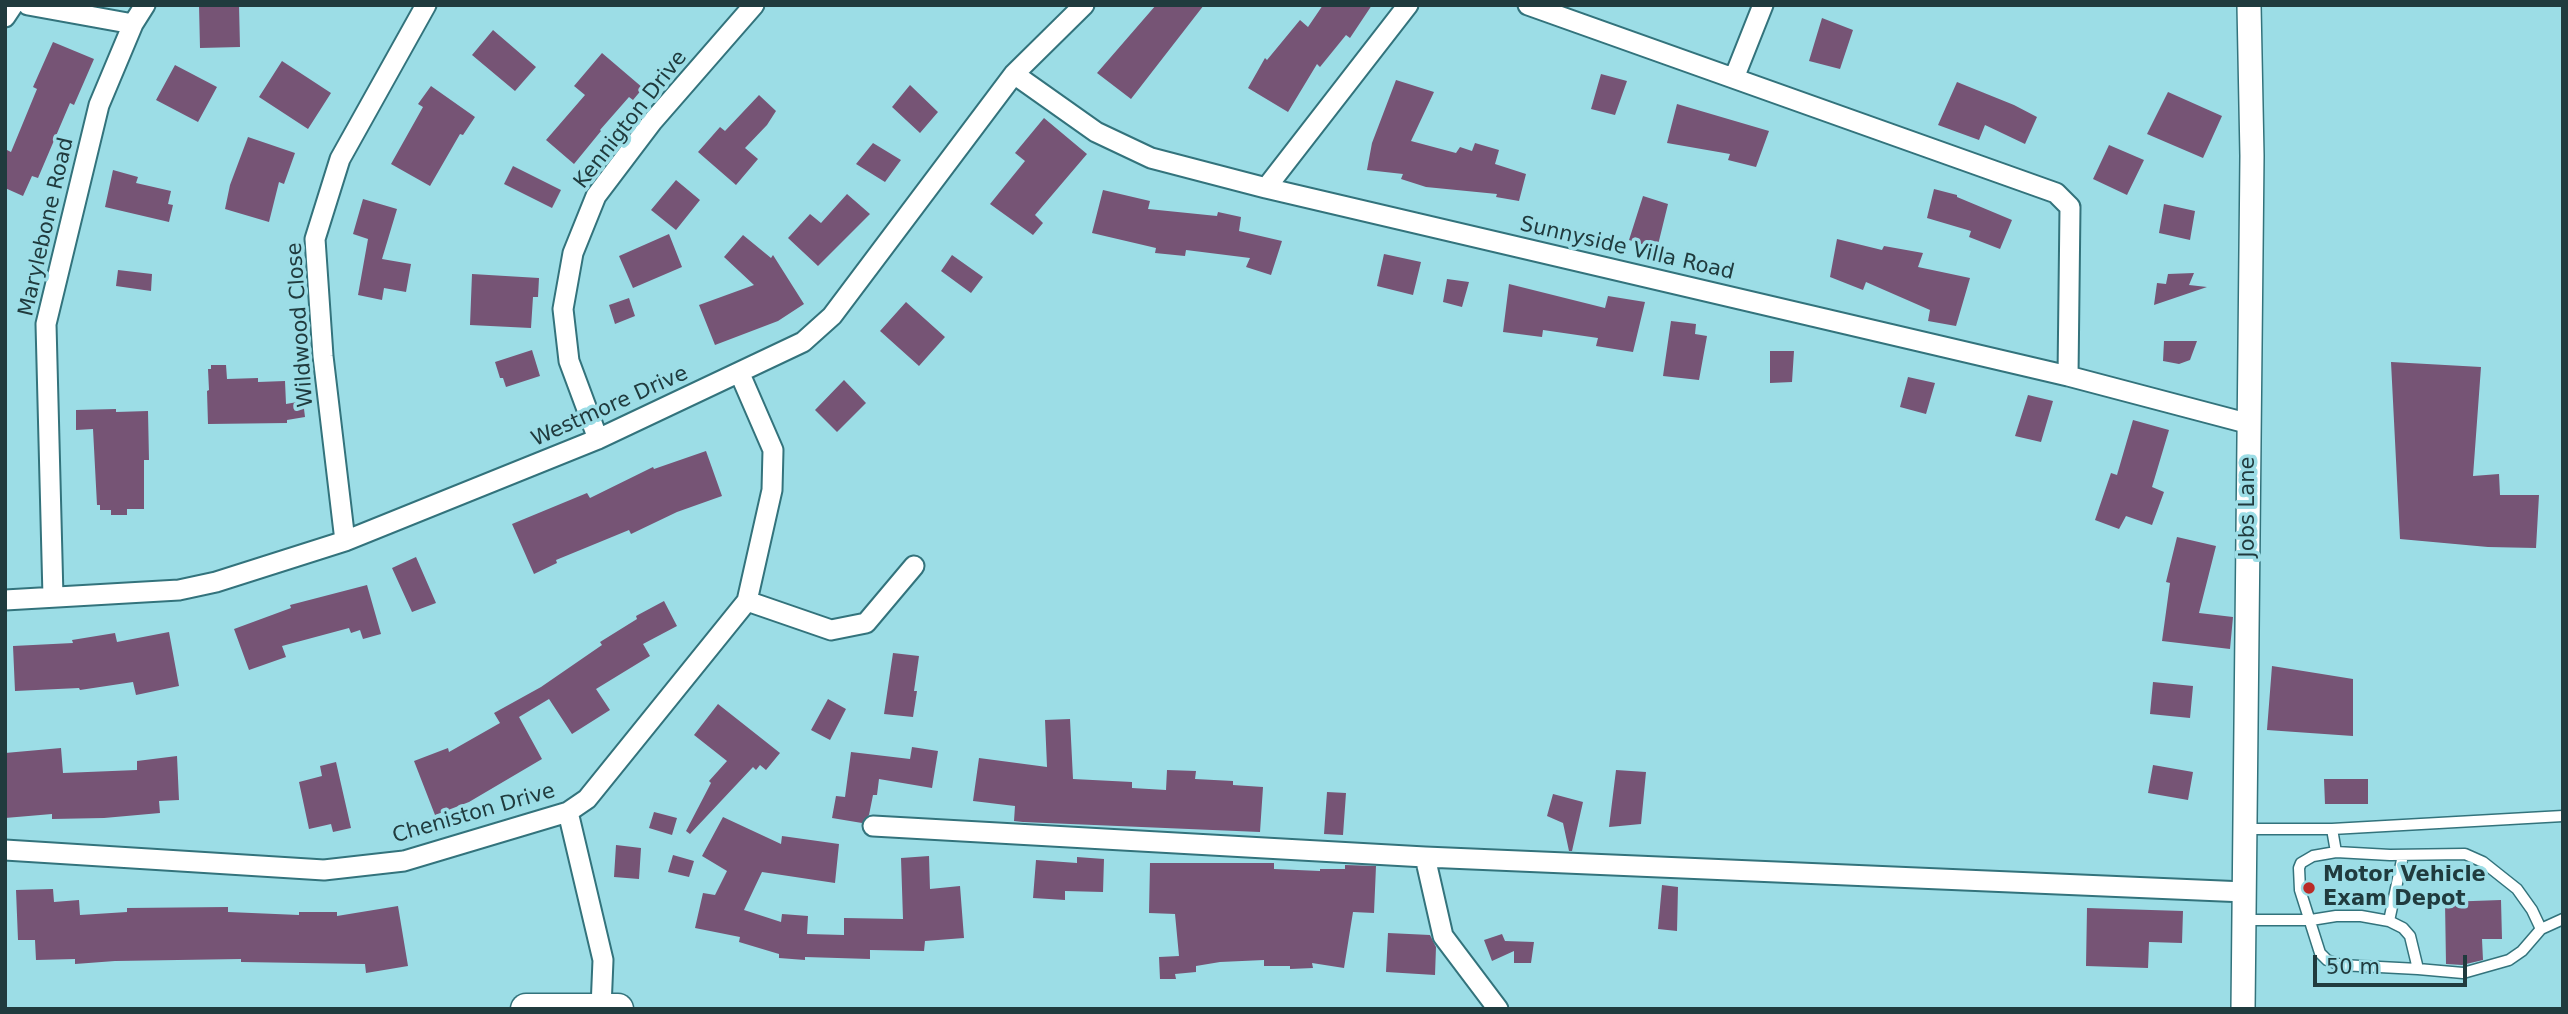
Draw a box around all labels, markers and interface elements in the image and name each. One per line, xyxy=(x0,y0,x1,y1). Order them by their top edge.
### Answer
street label: Kennigton Drive xyxy=(569,46,693,194)
street label: Marylebone Road xyxy=(14,135,80,319)
street label: Sunnyside Villa Road xyxy=(1517,212,1737,286)
street label: Wildwood Close xyxy=(283,242,319,408)
street label: Westmore Drive xyxy=(528,361,692,453)
street label: Jobs Lane xyxy=(2236,457,2262,557)
street label: Cheniston Drive xyxy=(390,779,558,849)
place label: Motor Vehicle Exam Depot xyxy=(2323,863,2486,913)
marker: Motor Vehicle Exam Depot xyxy=(2301,880,2317,896)
scale bar xyxy=(2316,940,2470,984)
text: 50 m xyxy=(2326,955,2380,979)

